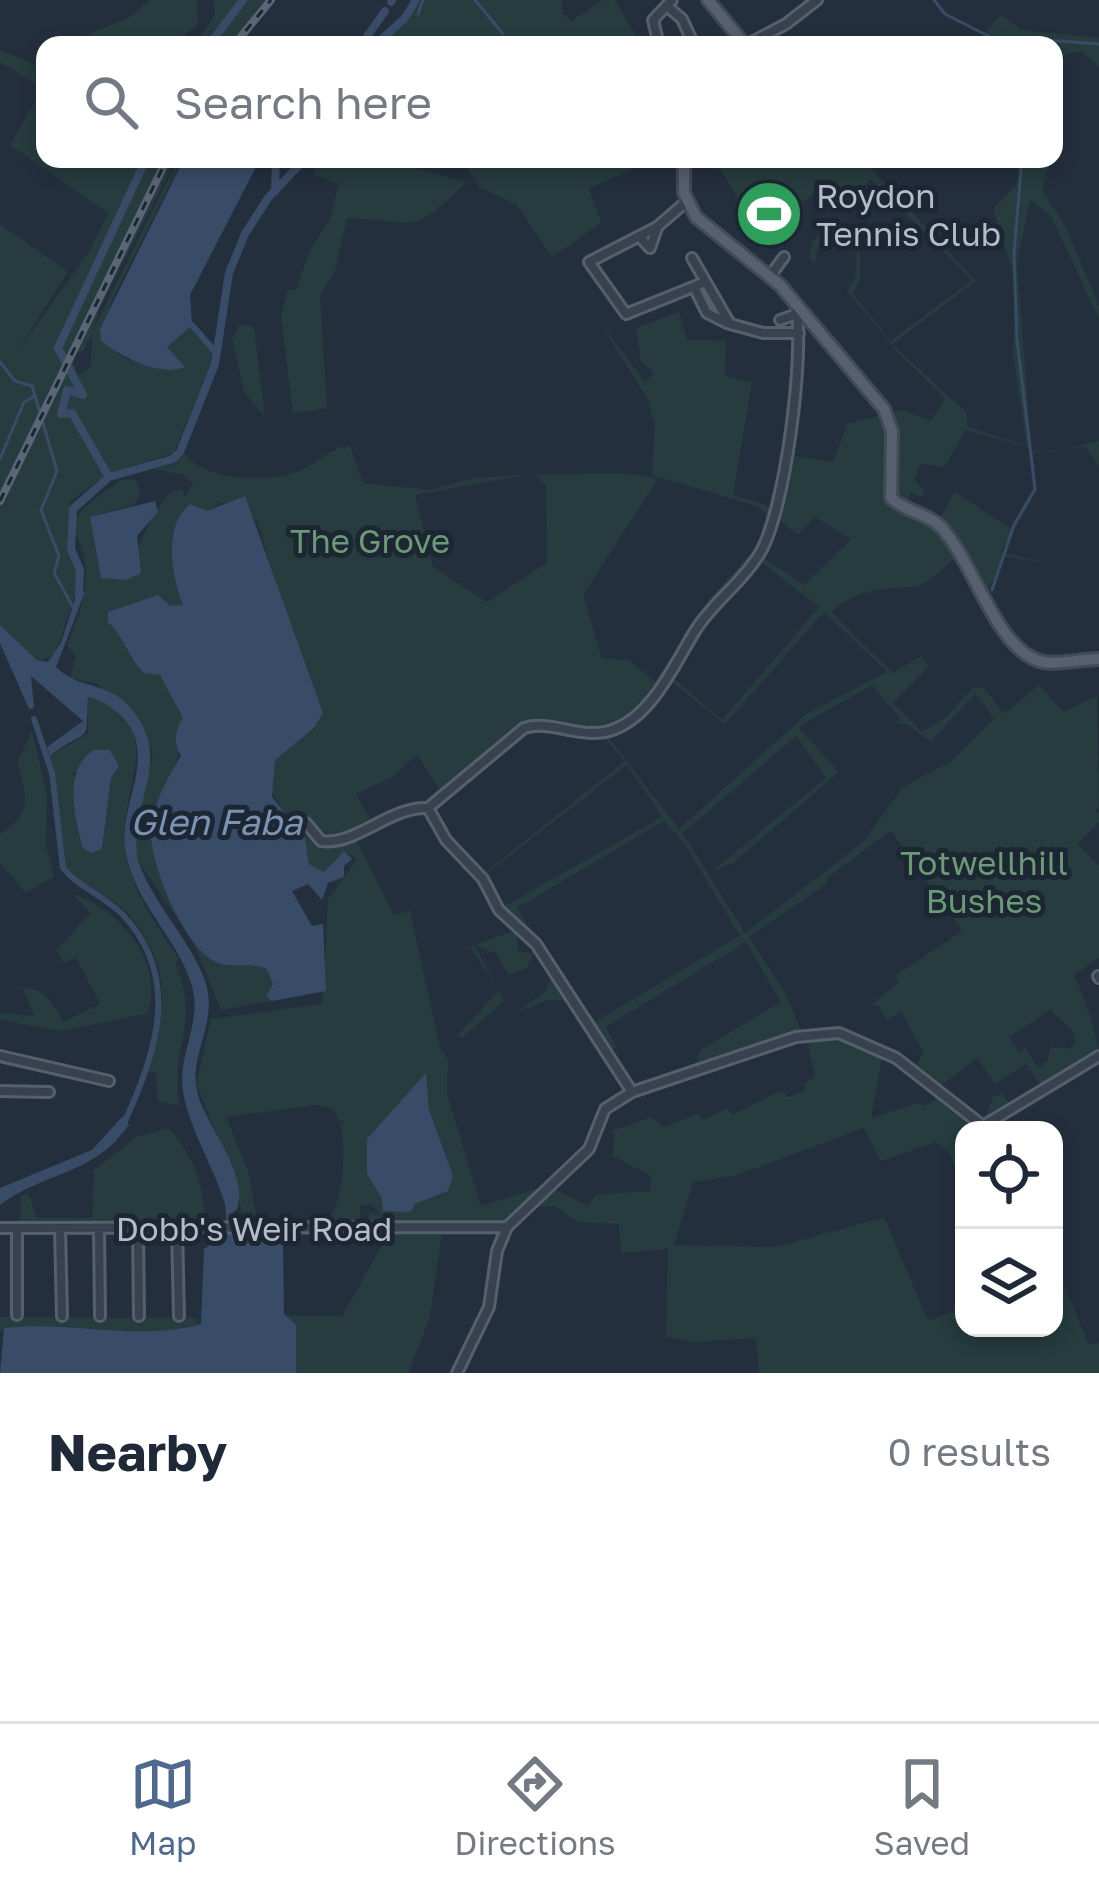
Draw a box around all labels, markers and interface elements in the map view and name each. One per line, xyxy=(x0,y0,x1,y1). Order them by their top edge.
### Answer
search box xyxy=(36,36,1063,168)
icon: search xyxy=(78,69,144,135)
text: Search here xyxy=(174,75,432,129)
place label: Roydon Tennis Club xyxy=(816,176,1001,253)
sports icon: Roydon Tennis Club xyxy=(734,179,804,249)
park label: The Grove xyxy=(290,521,450,560)
water label: Glen Faba xyxy=(130,800,304,843)
park label: Totwellhill Bushes xyxy=(900,843,1068,920)
map controls xyxy=(955,1121,1063,1337)
button: locate xyxy=(955,1121,1063,1229)
street label: Dobb's Weir Road xyxy=(116,1209,392,1248)
button: layers xyxy=(955,1229,1063,1337)
text: Nearby xyxy=(48,1421,227,1482)
text: 0 results xyxy=(887,1428,1051,1475)
tab: Map xyxy=(129,1751,196,1862)
tab: Directions xyxy=(454,1751,616,1862)
tab: Saved xyxy=(874,1751,970,1862)

